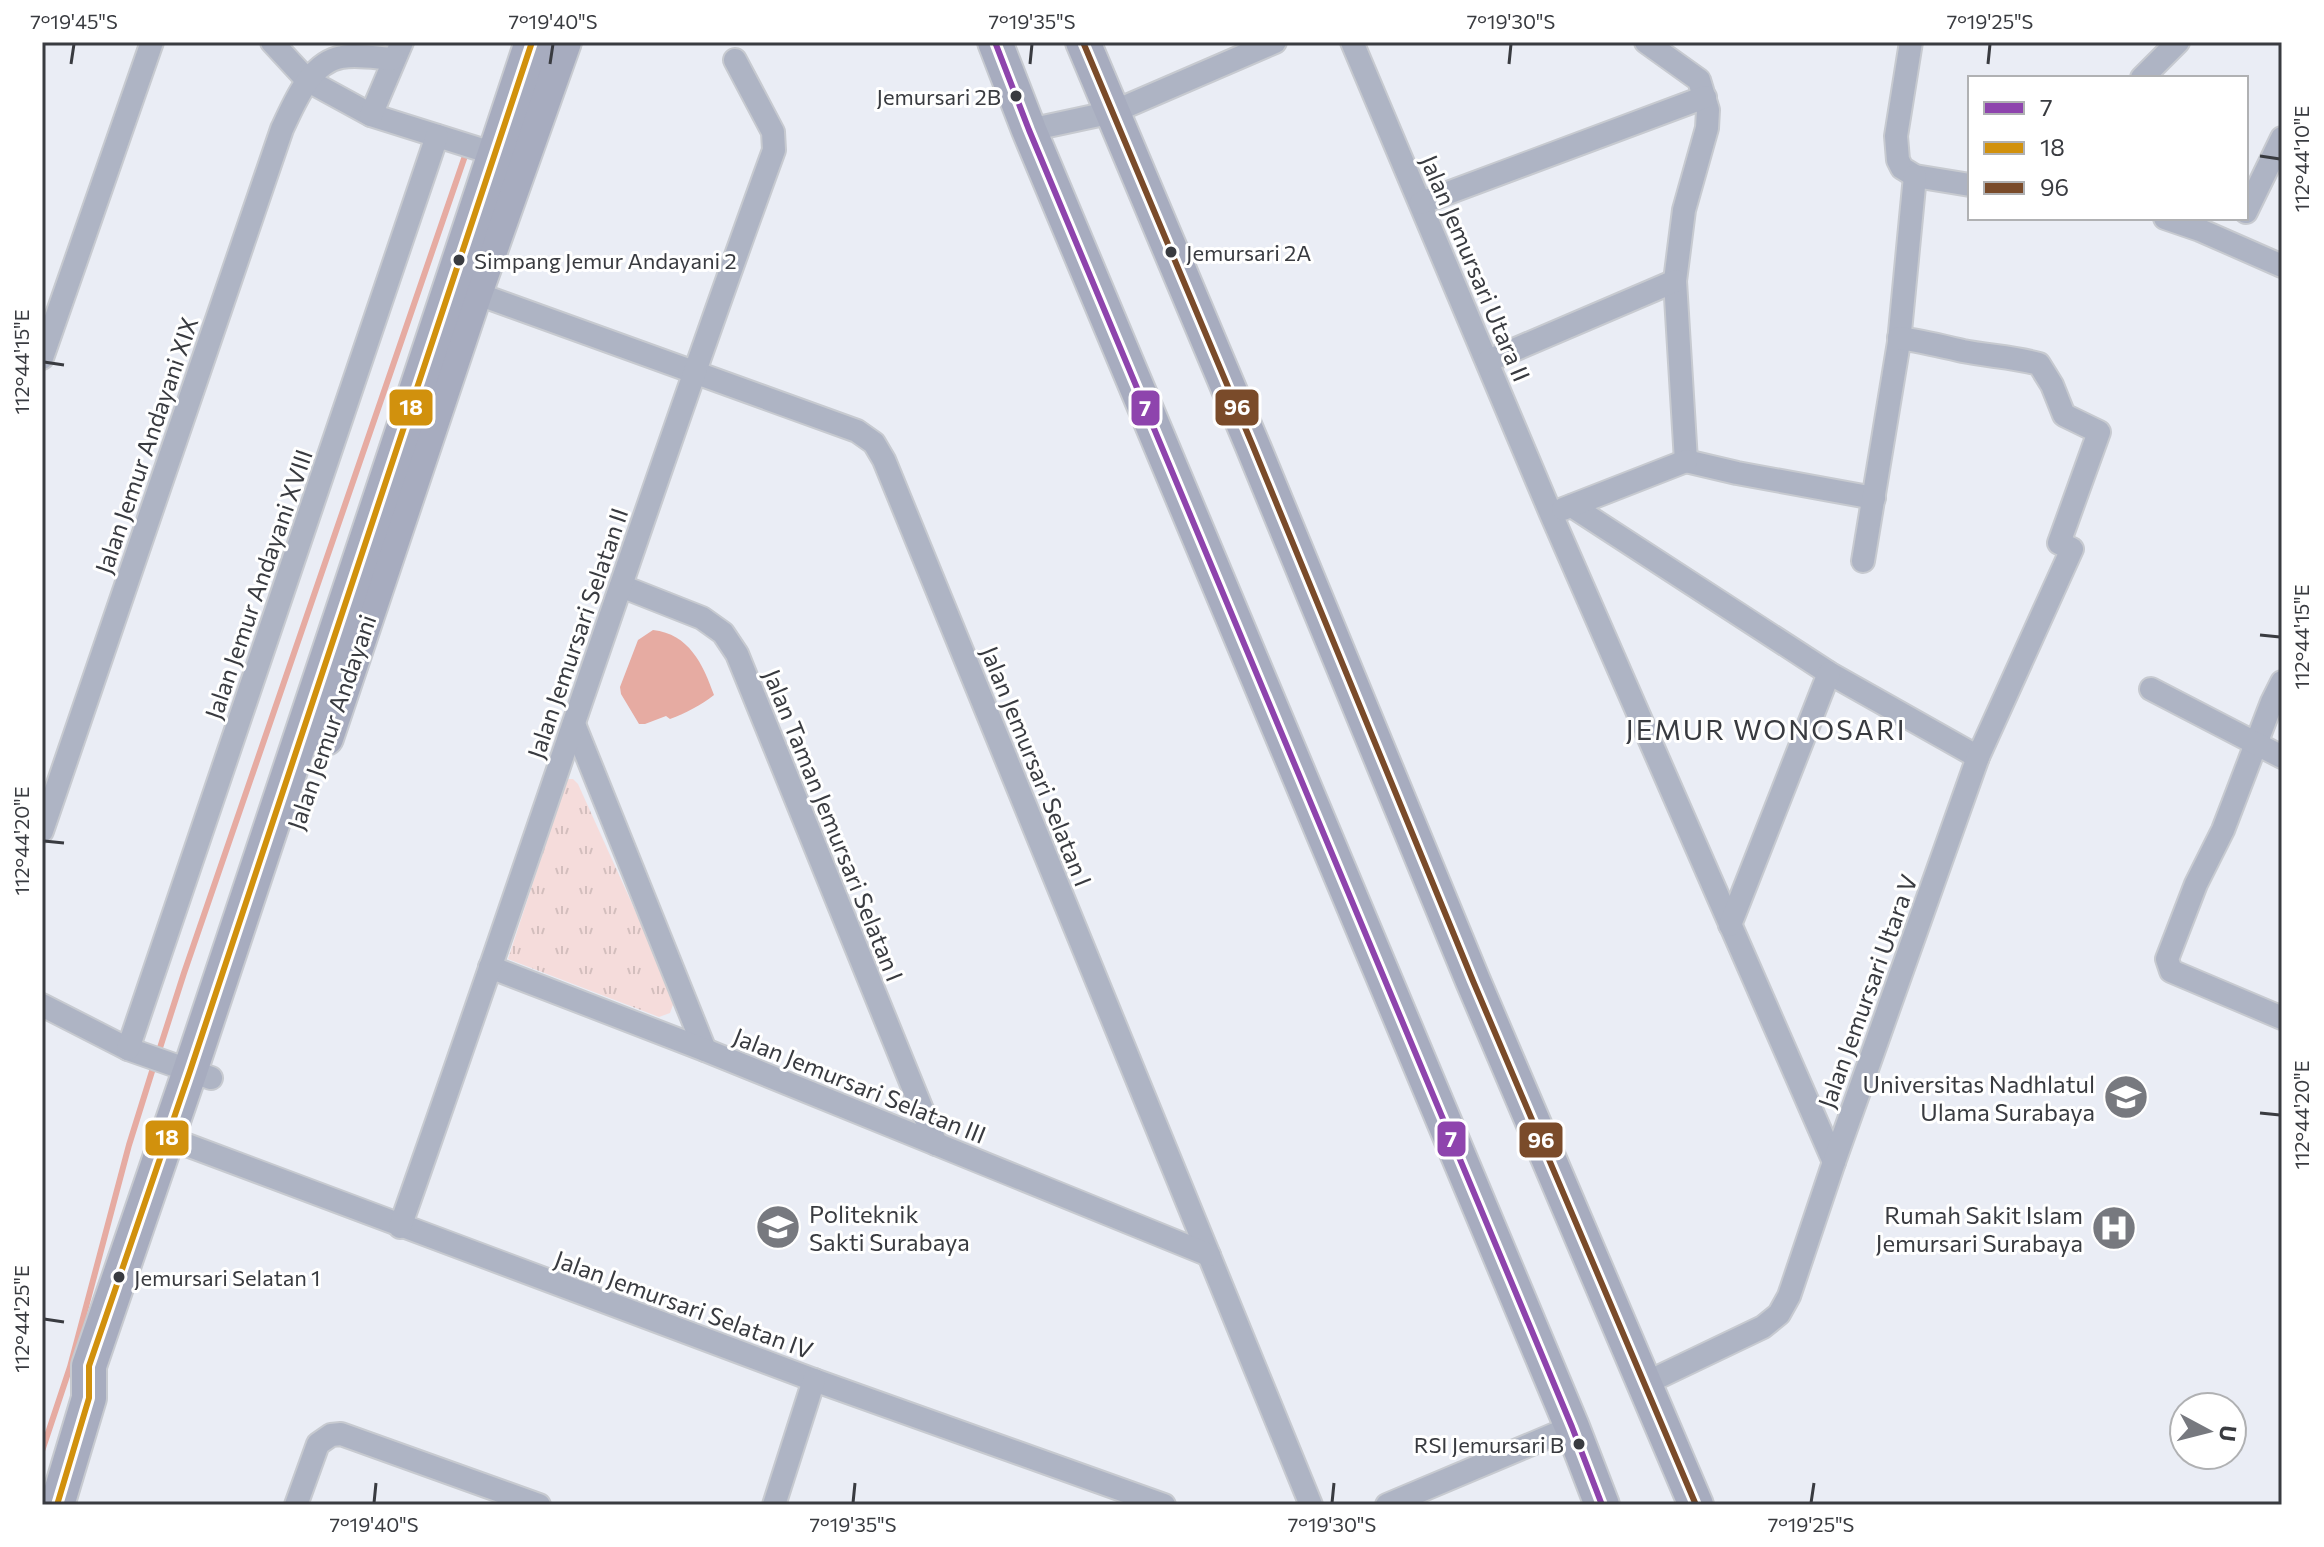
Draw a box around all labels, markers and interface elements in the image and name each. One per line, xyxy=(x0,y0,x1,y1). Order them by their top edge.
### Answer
text: 7°19'45"S xyxy=(30,9,118,33)
text: 7°19'40"S xyxy=(508,9,598,33)
text: 7°19'35"S xyxy=(989,9,1075,33)
text: 7°19'30"S xyxy=(1467,9,1555,33)
text: 7°19'25"S xyxy=(1947,9,2033,33)
legend xyxy=(1968,76,2248,220)
place label: Jemursari 2B xyxy=(877,83,1001,110)
marker: Jemursari 2B xyxy=(1008,88,1024,104)
text: 7 xyxy=(2040,92,2053,121)
text: 112°44'10"E xyxy=(2289,106,2313,212)
text: 18 xyxy=(2040,132,2065,161)
street label: Jalan Jemursari Utara II xyxy=(1415,150,1537,386)
text: 96 xyxy=(2040,172,2069,201)
place label: Jemursari 2A xyxy=(1186,239,1311,266)
marker: Jemursari 2A xyxy=(1163,244,1179,260)
place label: Simpang Jemur Andayani 2 xyxy=(474,247,737,274)
marker: Simpang Jemur Andayani 2 xyxy=(451,252,467,268)
text: 112°44'15"E xyxy=(9,309,33,415)
street label: Jalan Jemur Andayani XIX xyxy=(88,313,204,577)
line badge: 18 xyxy=(388,388,434,427)
line badge: 96 xyxy=(1214,388,1260,427)
line badge: 7 xyxy=(1130,389,1161,427)
text: 18 xyxy=(399,393,423,420)
text: 96 xyxy=(1223,393,1251,420)
text: 7 xyxy=(1139,394,1151,421)
street label: Jalan Jemur Andayani XVIII xyxy=(198,445,318,723)
street label: Jalan Jemursari Selatan II xyxy=(520,504,634,762)
text: 112°44'15"E xyxy=(2289,584,2313,690)
street label: Jalan Jemur Andayani xyxy=(281,611,381,833)
street label: Jalan Jemursari Selatan I xyxy=(976,642,1098,890)
street label: Jalan Taman Jemursari Selatan I xyxy=(758,665,910,985)
district label: JEMUR WONOSARI xyxy=(1626,712,1907,746)
text: 112°44'20"E xyxy=(9,786,33,896)
street label: Jalan Jemursari Utara V xyxy=(1811,870,1923,1112)
street label: Jalan Jemursari Selatan III xyxy=(729,1021,991,1149)
text: 112°44'20"E xyxy=(2289,1060,2313,1170)
place label: Universitas Nadhlatul Ulama Surabaya xyxy=(1863,1069,2095,1126)
school or university icon: Universitas Nadhlatul Ulama Surabaya xyxy=(2102,1073,2150,1121)
line badge: 18 xyxy=(144,1119,190,1157)
line badge: 7 xyxy=(1436,1120,1467,1158)
line badge: 96 xyxy=(1518,1121,1564,1159)
text: 18 xyxy=(155,1123,179,1150)
text: 7 xyxy=(1445,1125,1457,1152)
text: 96 xyxy=(1527,1126,1555,1153)
place label: Politeknik Sakti Surabaya xyxy=(809,1199,970,1256)
place label: Rumah Sakit Islam Jemursari Surabaya xyxy=(1875,1200,2083,1257)
school or university icon: Politeknik Sakti Surabaya xyxy=(754,1203,802,1251)
hospital icon: Rumah Sakit Islam Jemursari Surabaya xyxy=(2090,1204,2138,1252)
street label: Jalan Jemursari Selatan IV xyxy=(551,1244,817,1364)
place label: Jemursari Selatan 1 xyxy=(134,1264,320,1291)
text: 112°44'25"E xyxy=(9,1265,33,1373)
marker: Jemursari Selatan 1 xyxy=(111,1269,127,1285)
north arrow xyxy=(2168,1391,2248,1471)
text: U xyxy=(2214,1424,2243,1443)
place label: RSI Jemursari B xyxy=(1414,1431,1564,1458)
marker: RSI Jemursari B xyxy=(1571,1436,1587,1452)
text: 7°19'40"S xyxy=(329,1512,419,1536)
text: 7°19'35"S xyxy=(810,1512,896,1536)
text: 7°19'30"S xyxy=(1288,1512,1376,1536)
text: 7°19'25"S xyxy=(1768,1512,1854,1536)

